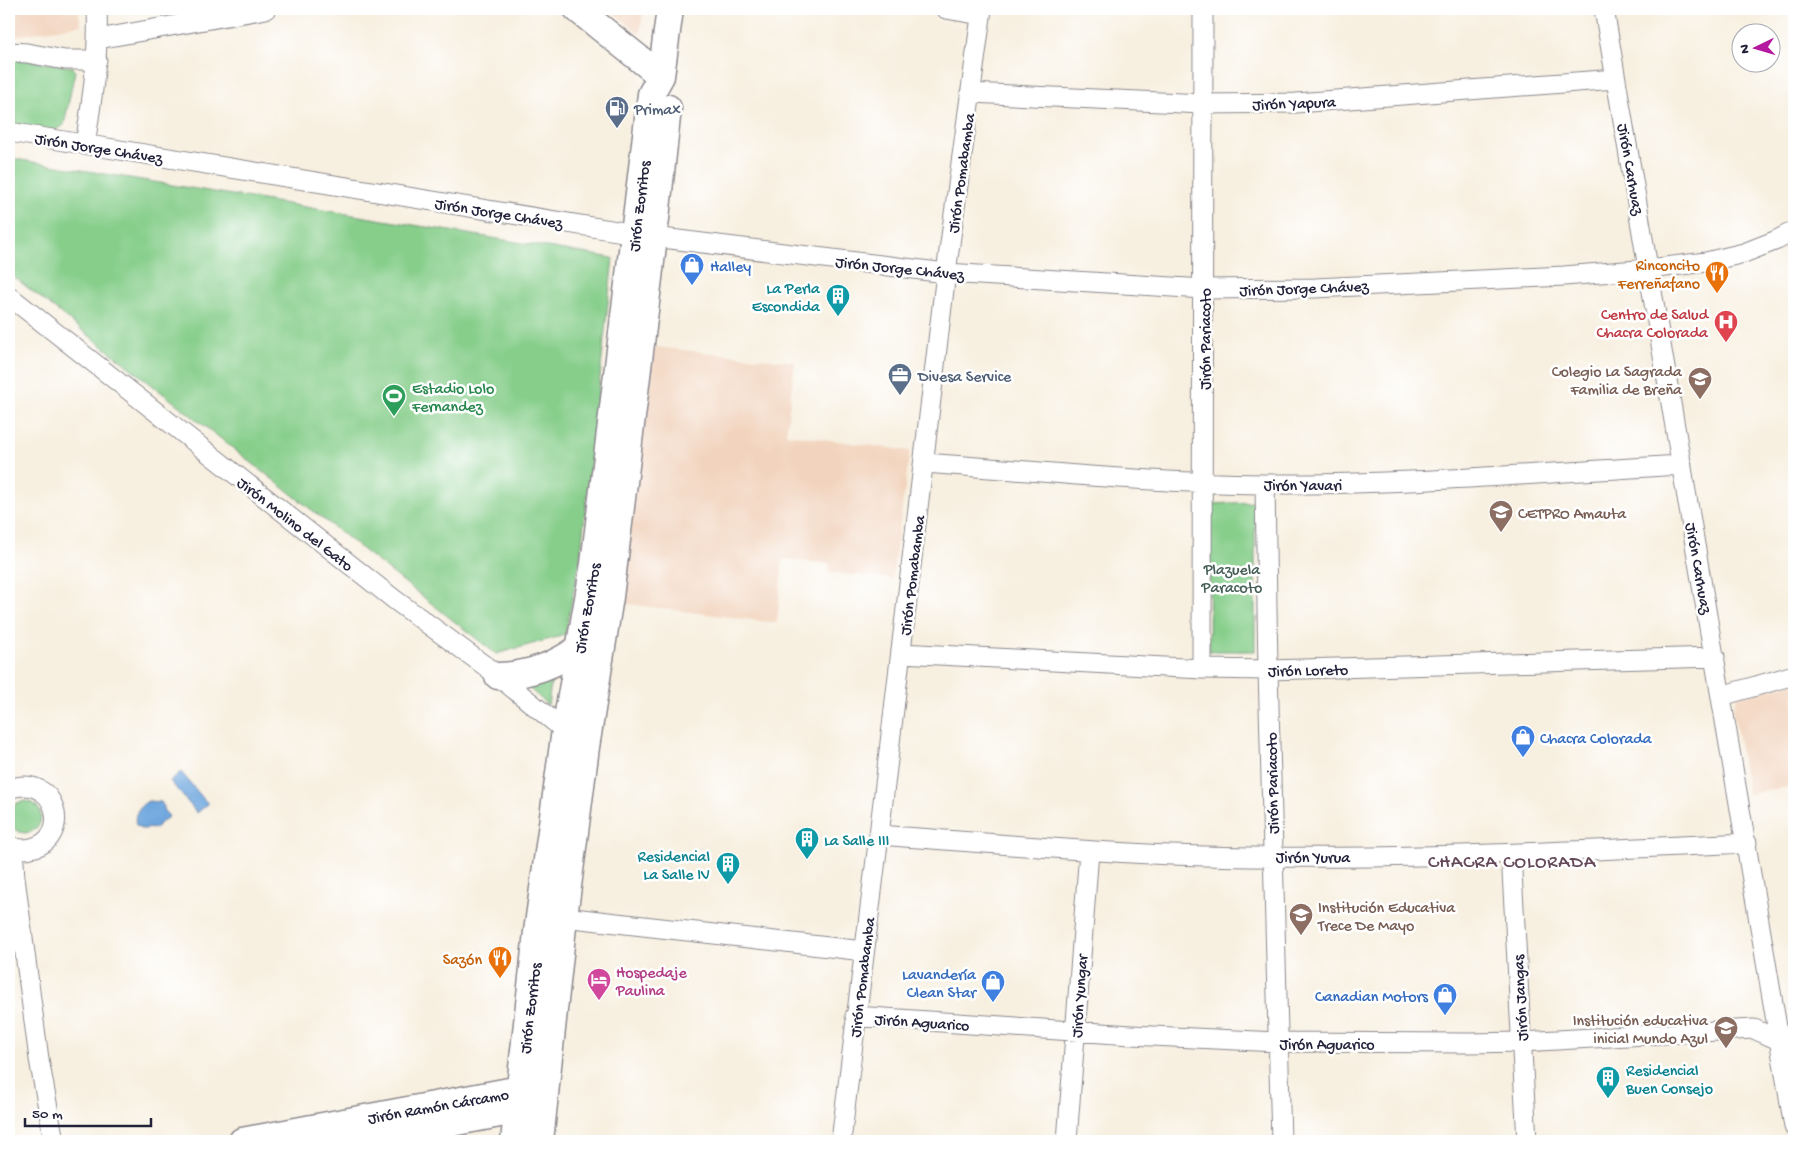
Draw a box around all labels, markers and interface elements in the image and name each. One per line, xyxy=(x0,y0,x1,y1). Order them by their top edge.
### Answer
north arrow xyxy=(1730,22,1780,72)
text: N xyxy=(1737,44,1754,54)
fuel station icon: Primax xyxy=(604,95,630,129)
street label: Jirón Yapura xyxy=(1252,95,1337,116)
place label: Primax xyxy=(633,102,681,121)
street label: Jirón Pomabamba xyxy=(946,111,981,235)
street label: Jirón Carhuaz xyxy=(1611,122,1646,218)
street label: Jirón Jorge Chávez xyxy=(33,131,165,170)
street label: Jirón Zorritos xyxy=(626,159,657,253)
street label: Jirón Jorge Chávez xyxy=(433,196,565,235)
shop icon: Halley xyxy=(679,252,705,286)
street label: Jirón Jorge Chávez xyxy=(834,254,966,287)
place label: Rinconcito Ferreñafano xyxy=(1617,258,1700,295)
place label: Halley xyxy=(710,259,751,278)
restaurant icon: Rinconcito Ferreñafano xyxy=(1704,260,1730,294)
street label: Jirón Jorge Chávez xyxy=(1239,279,1370,302)
place label: La Perla Escondida xyxy=(752,281,821,318)
building icon: La Perla Escondida xyxy=(825,283,851,317)
street label: Jirón Pariacoto xyxy=(1198,288,1217,390)
place label: Centro de Salud Chacra Colorada xyxy=(1596,307,1710,344)
hospital icon: Centro de Salud Chacra Colorada xyxy=(1713,309,1739,343)
office icon: Divesa Service xyxy=(887,362,913,396)
place label: Colegio La Sagrada Familia de Breña xyxy=(1552,364,1683,401)
school or university icon: Colegio La Sagrada Familia de Breña xyxy=(1687,366,1713,400)
place label: Divesa Service xyxy=(917,369,1012,388)
place label: Estadio Lolo Fernandez xyxy=(411,381,494,418)
sports icon: Estadio Lolo Fernandez xyxy=(381,383,407,417)
street label: Jirón Molino del Gato xyxy=(232,475,356,577)
street label: Jirón Yavari xyxy=(1264,478,1342,497)
school or university icon: CETPRO Amauta xyxy=(1488,499,1514,533)
place label: CETPRO Amauta xyxy=(1518,506,1627,525)
street label: Jirón Pomabamba xyxy=(898,513,931,636)
street label: Jirón Carhuaz xyxy=(1679,521,1714,617)
street label: Jirón Zorritos xyxy=(572,561,607,655)
park label: Plazuela Paracoto xyxy=(1201,562,1262,599)
street label: Jirón Loreto xyxy=(1268,662,1348,683)
shop icon: Chacra Colorada xyxy=(1510,724,1536,758)
place label: Chacra Colorada xyxy=(1540,731,1653,750)
street label: Jirón Pariacoto xyxy=(1264,732,1285,834)
building icon: La Salle III xyxy=(794,826,820,860)
place label: La Salle III xyxy=(824,833,889,852)
place label: Residencial La Salle IV xyxy=(637,849,710,886)
street label: Jirón Yurua xyxy=(1276,850,1351,869)
building icon: Residencial La Salle IV xyxy=(715,851,741,885)
district label: CHACRA COLORADA xyxy=(1428,852,1597,875)
place label: Institución Educativa Trece De Mayo xyxy=(1317,900,1456,937)
school or university icon: Institución Educativa Trece De Mayo xyxy=(1288,902,1314,936)
street label: Jirón Pomabamba xyxy=(848,915,881,1038)
restaurant icon: Sazón xyxy=(487,945,513,979)
place label: Sazón xyxy=(443,952,482,971)
street label: Jirón Yungar xyxy=(1069,953,1094,1039)
street label: Jirón Jangas xyxy=(1511,953,1534,1041)
street label: Jirón Zorritos xyxy=(517,961,548,1055)
place label: Hospedaje Paulina xyxy=(615,965,687,1002)
hotel icon: Hospedaje Paulina xyxy=(586,967,612,1001)
place label: Lavandería Clean Star xyxy=(902,967,977,1004)
shop icon: Lavandería Clean Star xyxy=(980,969,1006,1003)
shop icon: Canadian Motors xyxy=(1432,982,1458,1016)
place label: Canadian Motors xyxy=(1315,989,1429,1008)
street label: Jirón Aguarico xyxy=(874,1012,970,1037)
place label: Institución educativa inicial Mundo Azul xyxy=(1573,1013,1709,1050)
school or university icon: Institución educativa inicial Mundo Azul xyxy=(1713,1015,1739,1049)
street label: Jirón Aguarico xyxy=(1279,1037,1375,1056)
place label: Residencial Buen Consejo xyxy=(1625,1063,1713,1100)
building icon: Residencial Buen Consejo xyxy=(1595,1065,1621,1099)
street label: Jirón Ramón Cárcamo xyxy=(367,1087,511,1130)
scale bar xyxy=(25,1095,151,1127)
text: 50 m xyxy=(32,1106,63,1124)

